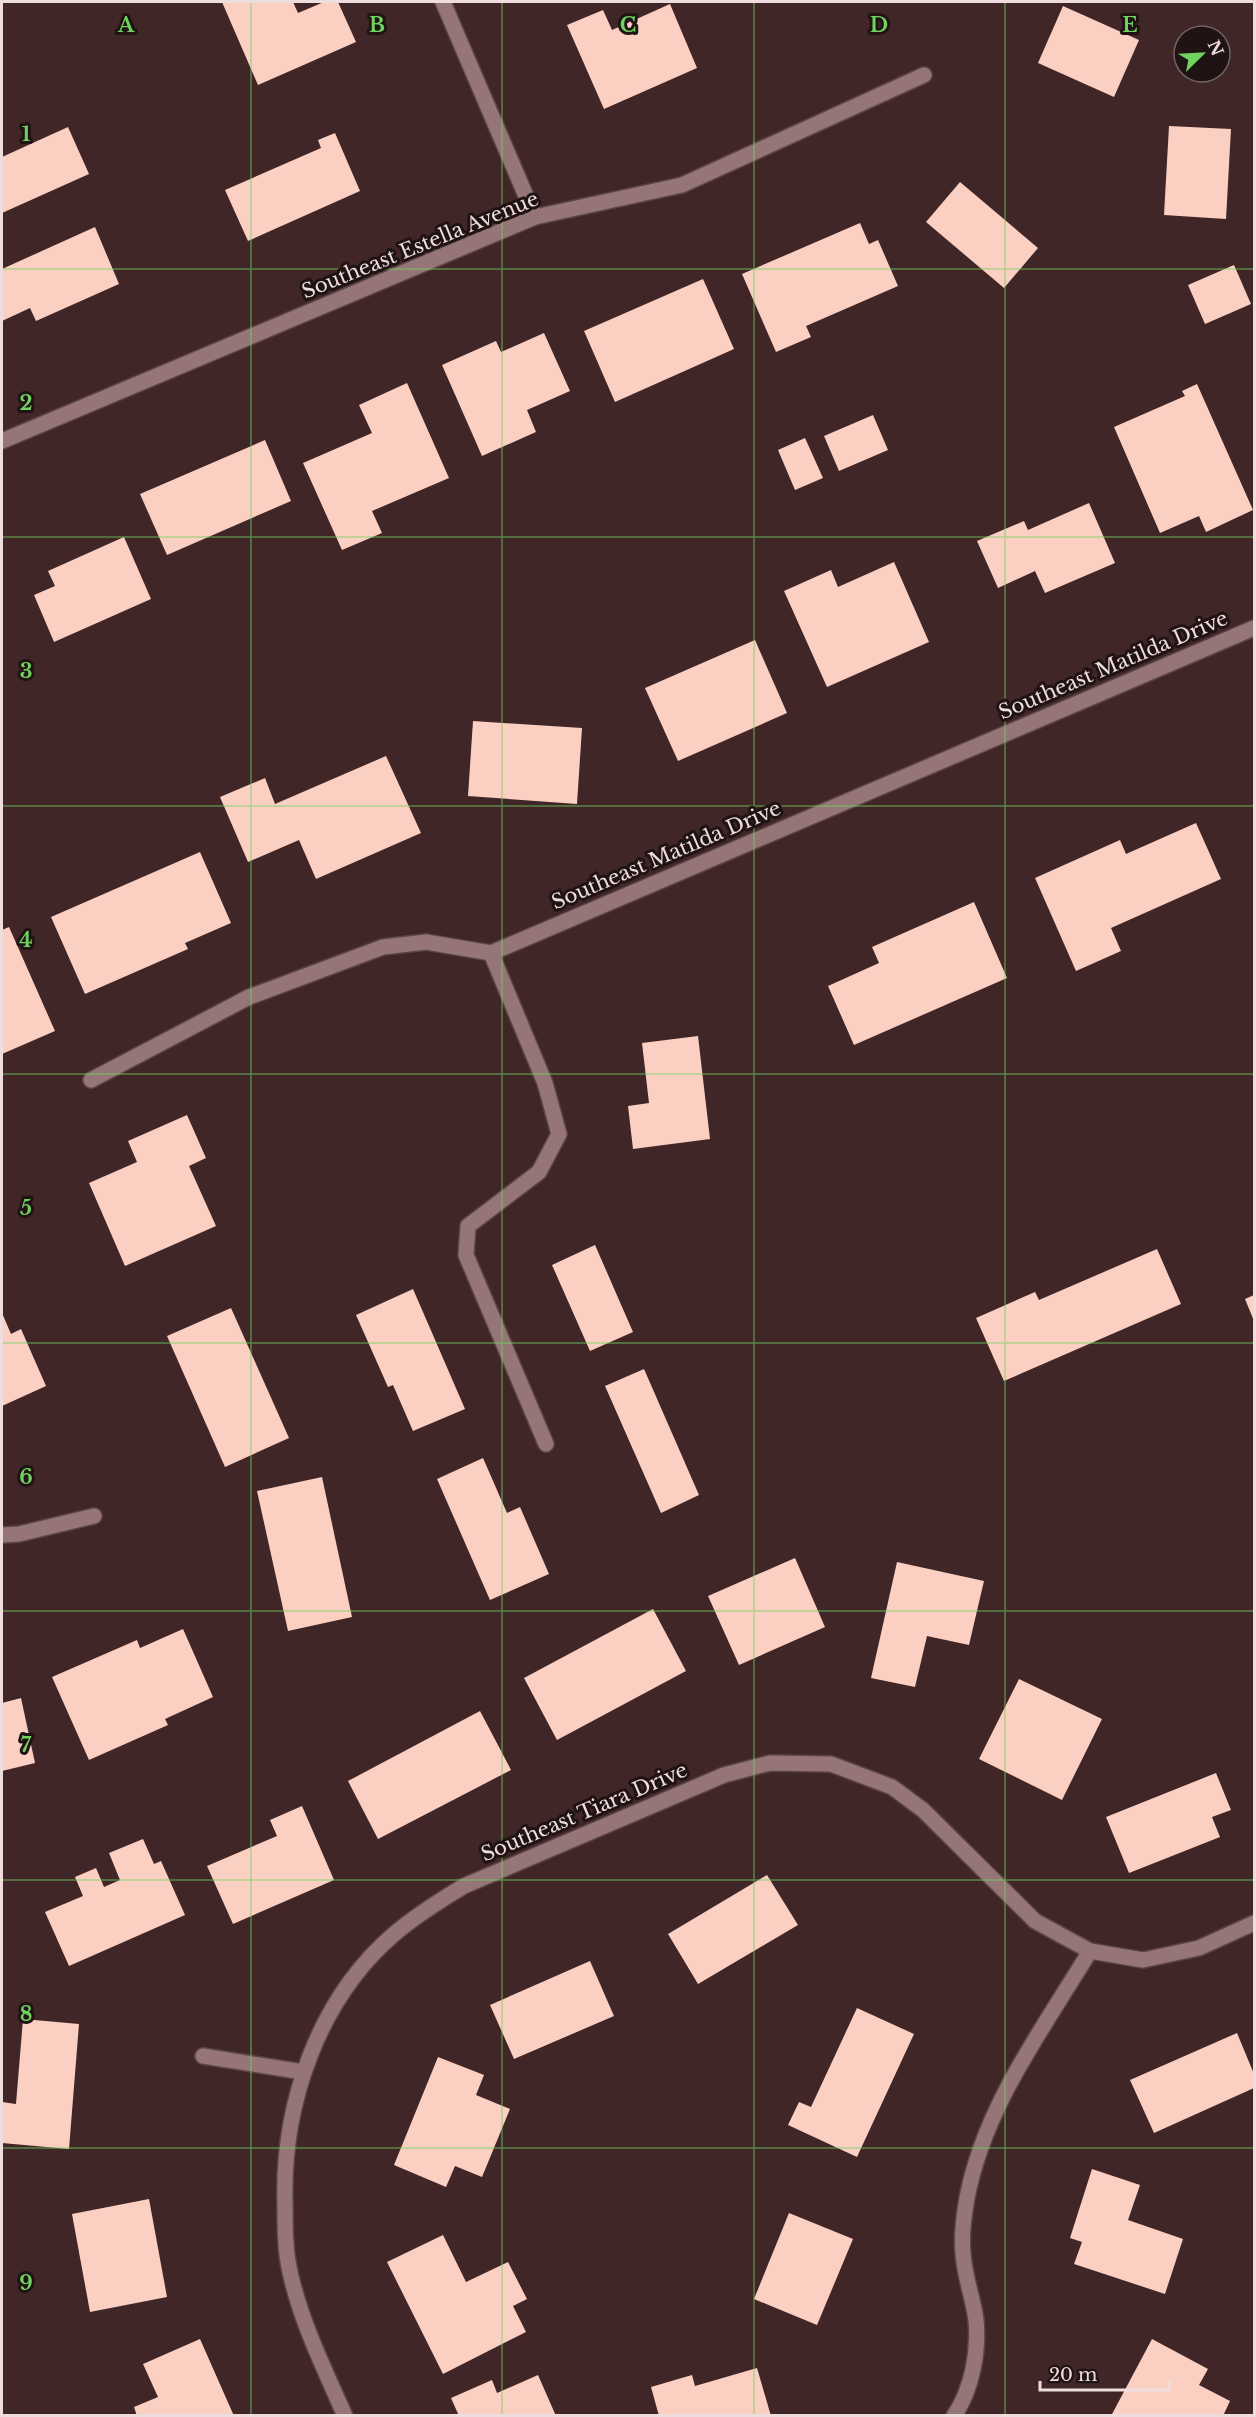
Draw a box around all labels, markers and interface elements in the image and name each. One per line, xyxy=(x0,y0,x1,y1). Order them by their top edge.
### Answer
text: A xyxy=(117,13,135,37)
text: B xyxy=(369,13,385,37)
text: C xyxy=(620,13,636,37)
text: D xyxy=(870,13,888,37)
text: E xyxy=(1122,13,1138,37)
north arrow xyxy=(1172,24,1232,84)
text: N xyxy=(1204,37,1228,59)
text: 1 xyxy=(22,122,31,146)
street label: Southeast Estella Avenue xyxy=(298,186,542,304)
text: 2 xyxy=(19,391,33,415)
street label: Southeast Matilda Drive xyxy=(995,606,1231,724)
text: 3 xyxy=(20,659,32,683)
street label: Southeast Matilda Drive xyxy=(548,796,784,914)
text: 4 xyxy=(19,928,33,952)
text: 5 xyxy=(20,1196,32,1220)
text: 6 xyxy=(19,1465,33,1489)
text: 7 xyxy=(21,1733,32,1757)
street label: Southeast Tiara Drive xyxy=(477,1758,691,1866)
text: 8 xyxy=(20,2002,32,2026)
text: 9 xyxy=(19,2271,33,2295)
scale bar xyxy=(1040,2354,1169,2392)
text: 20 m xyxy=(1049,2364,1097,2386)

